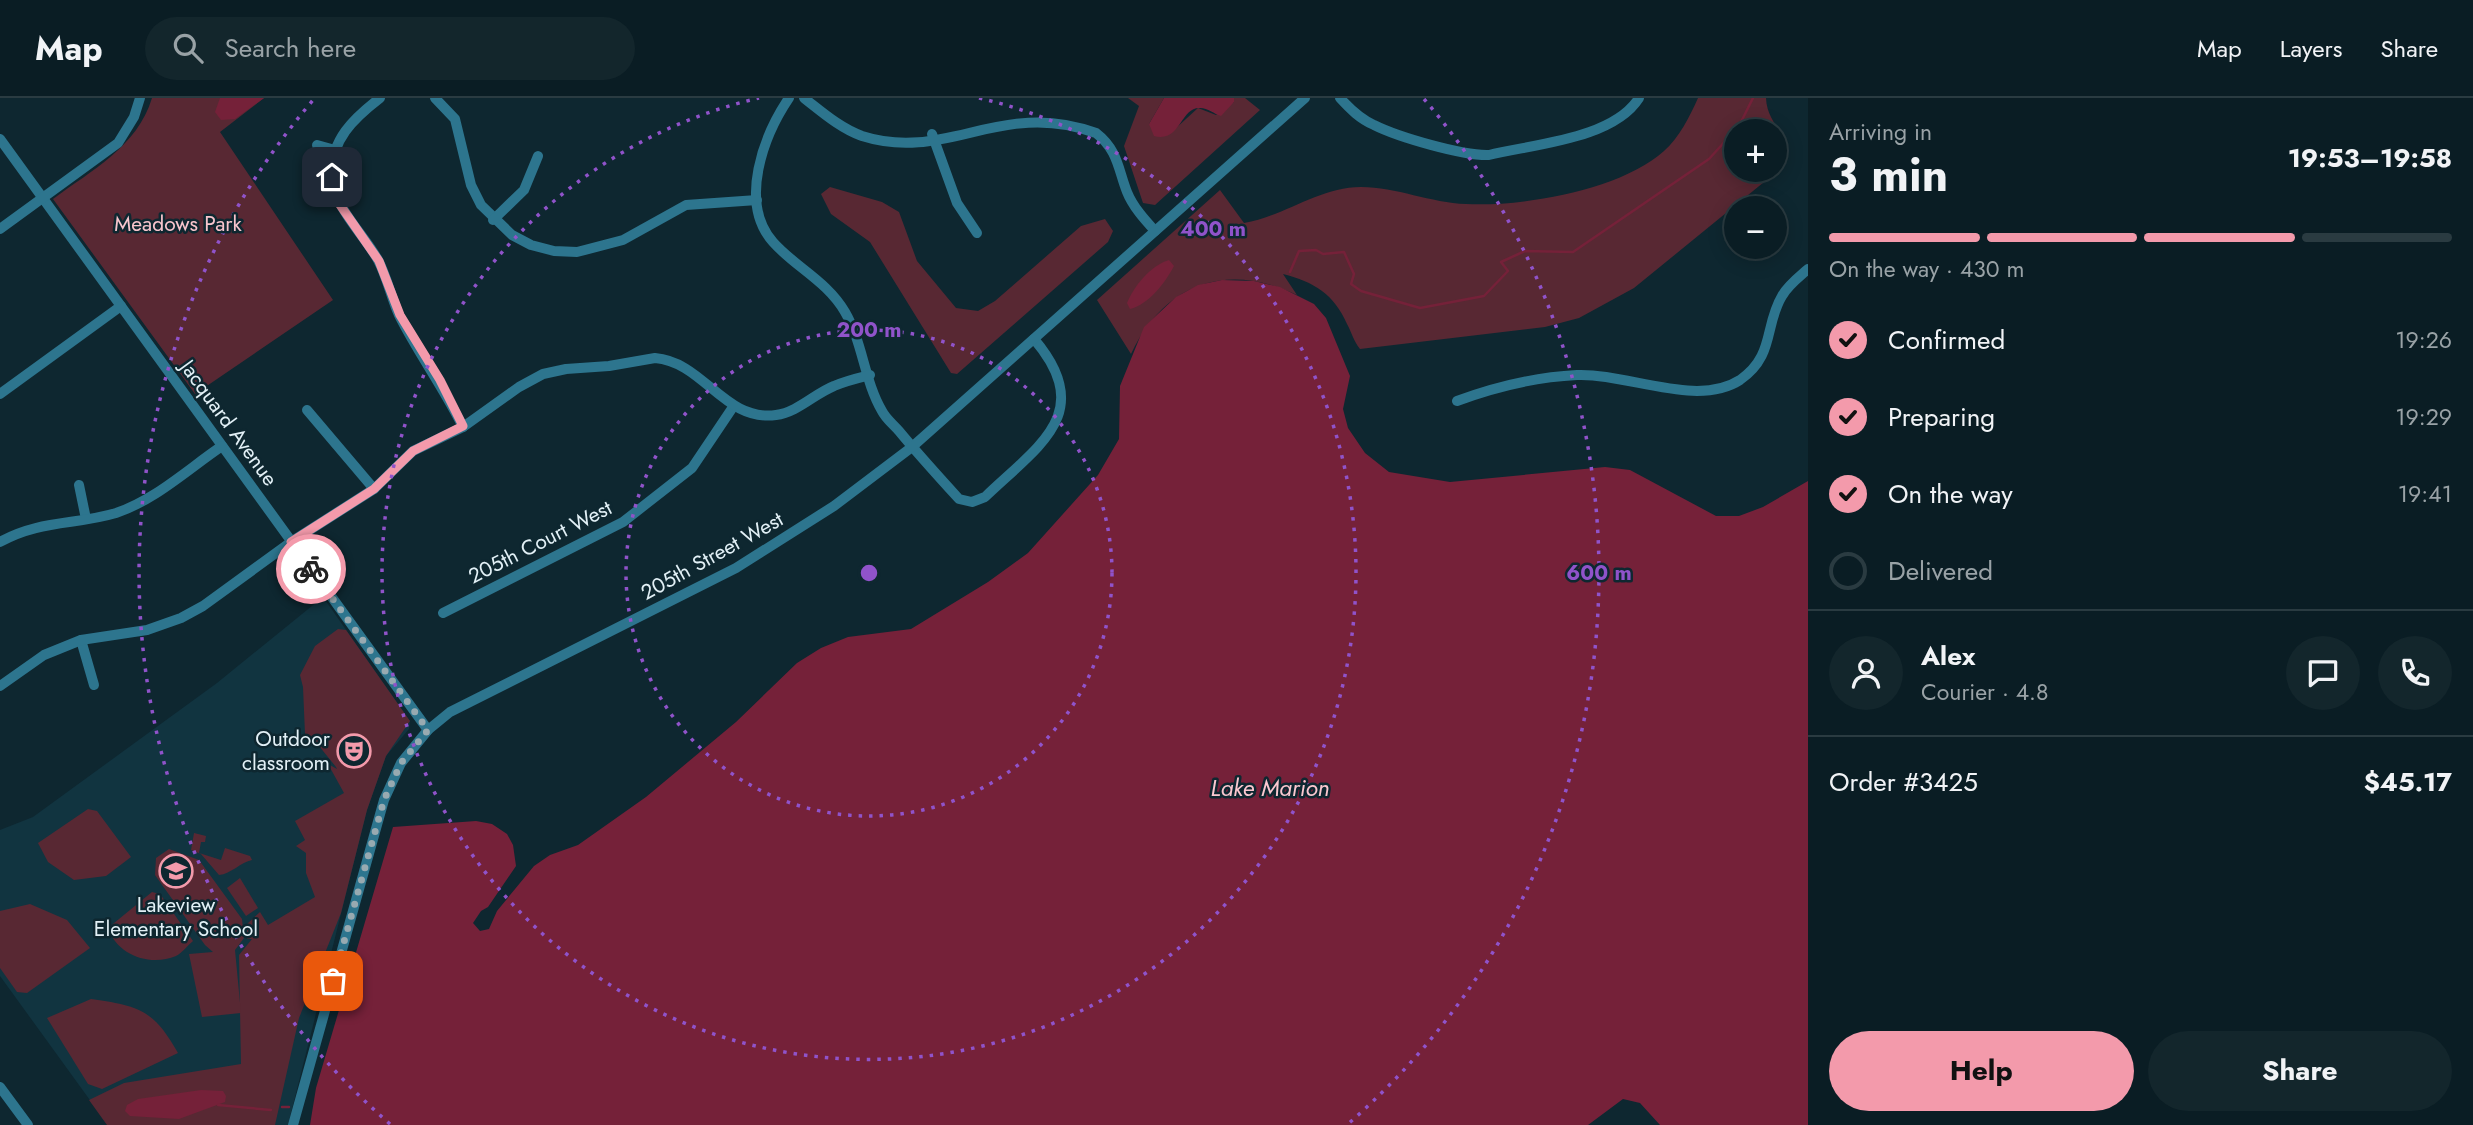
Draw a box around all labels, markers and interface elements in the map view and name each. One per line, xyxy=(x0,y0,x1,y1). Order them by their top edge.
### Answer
search box xyxy=(145,17,635,80)
text: Map xyxy=(35,25,103,72)
icon: search xyxy=(169,29,207,67)
text: Search here xyxy=(225,29,356,67)
text: Map xyxy=(2197,31,2242,66)
text: Layers xyxy=(2280,31,2342,66)
text: Share xyxy=(2380,31,2438,66)
text: Arriving in xyxy=(1829,115,1932,149)
map controls xyxy=(1724,119,1787,259)
button: + xyxy=(1724,119,1787,182)
text: 19:53–19:58 xyxy=(2288,139,2452,177)
text: 3 min xyxy=(1829,142,1948,208)
pin xyxy=(302,147,362,207)
icon: home xyxy=(313,158,351,196)
button: − xyxy=(1724,196,1787,259)
park label: Meadows Park xyxy=(114,209,243,239)
text: 400 m xyxy=(1180,214,1246,244)
text: On the way · 430 m xyxy=(1829,252,2025,286)
text: 200 m xyxy=(836,315,902,345)
icon: check xyxy=(1829,321,1867,359)
text: Confirmed xyxy=(1888,321,2005,359)
text: 19:26 xyxy=(2395,323,2452,357)
street label: Jacquard Avenue xyxy=(171,351,285,492)
icon: check xyxy=(1829,398,1867,436)
text: Preparing xyxy=(1888,398,1995,436)
text: 19:29 xyxy=(2395,400,2452,434)
icon: check xyxy=(1829,475,1867,513)
text: On the way xyxy=(1888,475,2013,513)
text: 19:41 xyxy=(2398,477,2452,511)
street label: 205th Court West xyxy=(463,493,617,591)
street label: 205th Street West xyxy=(635,504,789,608)
courier xyxy=(276,534,346,604)
icon: bike xyxy=(292,550,330,588)
text: Delivered xyxy=(1888,552,1993,590)
text: 600 m xyxy=(1566,558,1632,588)
centre of rings xyxy=(857,561,881,585)
button: person xyxy=(1829,636,1903,710)
button: chat xyxy=(2286,636,2360,710)
button: phone xyxy=(2378,636,2452,710)
text: Alex xyxy=(1921,637,1975,675)
text: Courier · 4.8 xyxy=(1921,675,2049,709)
place label: Outdoor classroom xyxy=(242,724,331,778)
theatre icon: Outdoor classroom xyxy=(335,732,373,770)
text: Order #3425 xyxy=(1829,763,1978,801)
text: $45.17 xyxy=(2364,763,2452,801)
water label: Lake Marion xyxy=(1211,771,1329,805)
school or university icon: Lakeview Elementary School xyxy=(157,852,195,890)
place label: Lakeview Elementary School xyxy=(94,890,258,944)
pin xyxy=(303,951,363,1011)
icon: bag xyxy=(314,962,352,1000)
button: Help xyxy=(1829,1031,2134,1111)
button: Share xyxy=(2148,1031,2452,1111)

